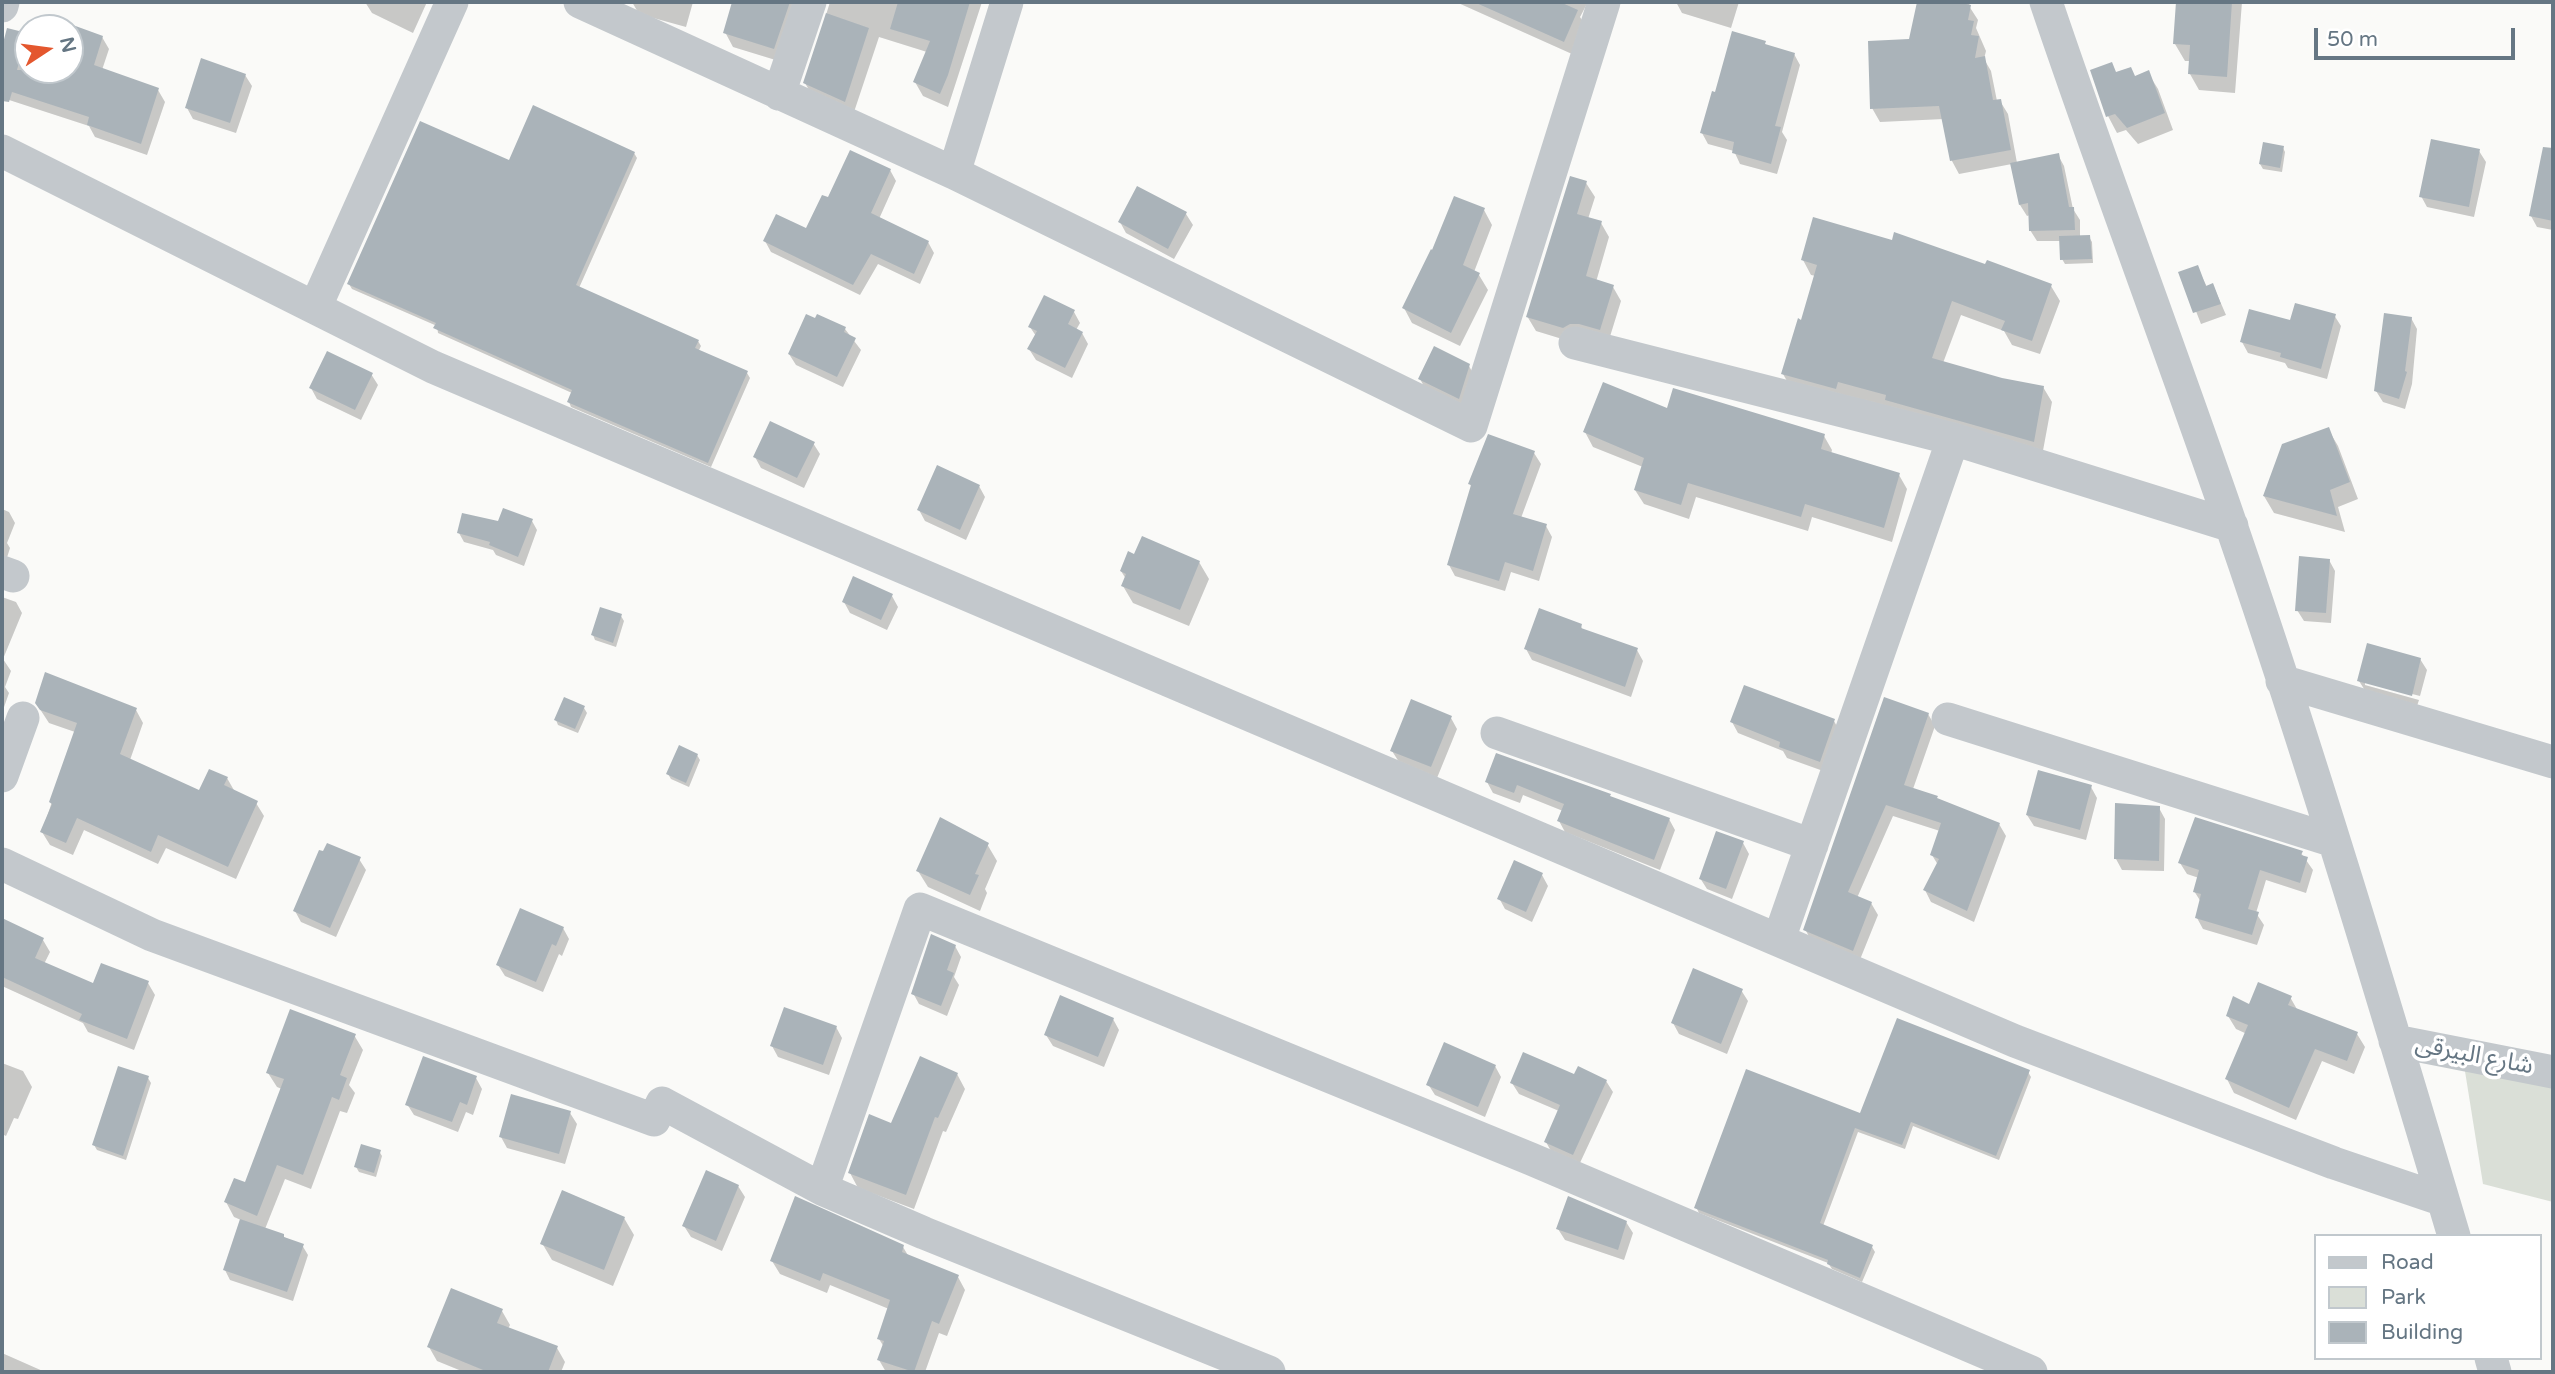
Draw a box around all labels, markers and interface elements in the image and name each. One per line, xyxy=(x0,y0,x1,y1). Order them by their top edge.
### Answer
north arrow xyxy=(14,14,84,84)
scale bar xyxy=(2317,14,2518,58)
text: 50 m xyxy=(2327,27,2378,52)
text: N xyxy=(55,35,80,55)
street label: شارع البيرقى xyxy=(2413,1030,2535,1082)
legend xyxy=(2314,1234,2541,1360)
text: Road xyxy=(2381,1250,2434,1275)
text: Park xyxy=(2381,1285,2426,1310)
text: Building xyxy=(2381,1320,2463,1345)

